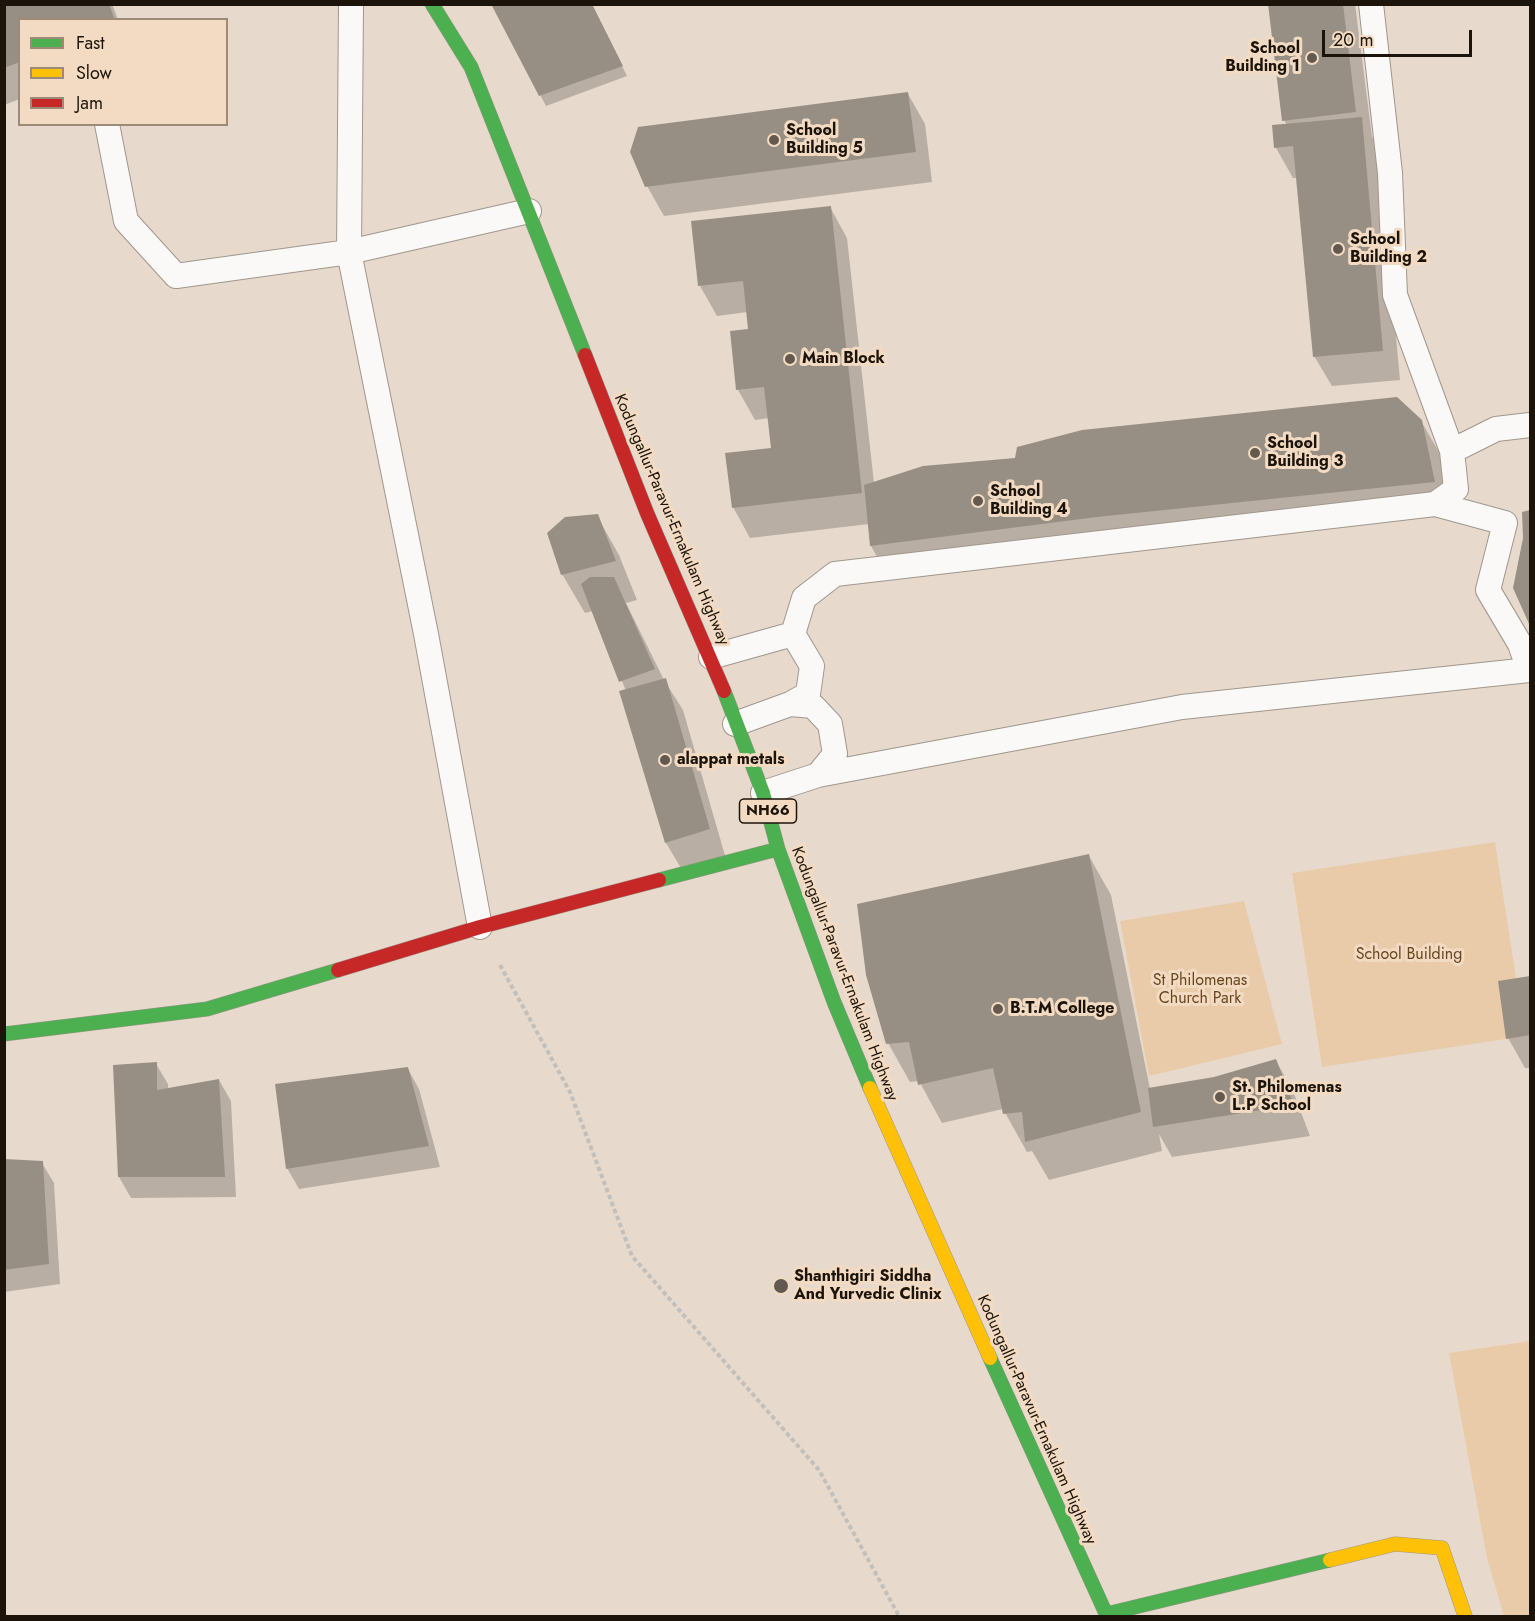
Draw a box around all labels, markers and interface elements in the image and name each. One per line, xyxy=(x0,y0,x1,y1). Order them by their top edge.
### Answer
legend xyxy=(18,18,228,126)
scale bar xyxy=(1325,18,1475,56)
text: 20 m xyxy=(1333,27,1373,53)
text: Fast xyxy=(76,30,105,56)
place label: School Building 1 xyxy=(1225,39,1300,77)
marker: School Building 1 xyxy=(1305,51,1319,65)
text: Slow xyxy=(76,60,112,86)
text: Jam xyxy=(76,90,103,116)
place label: School Building 5 xyxy=(786,121,863,159)
marker: School Building 5 xyxy=(767,133,781,147)
place label: School Building 2 xyxy=(1350,230,1427,268)
marker: School Building 2 xyxy=(1331,242,1345,256)
place label: Main Block xyxy=(802,349,885,369)
marker: Main Block xyxy=(783,352,797,366)
street label: Kodungallur-Paravur-Ernakulam Highway xyxy=(609,392,733,648)
place label: School Building 3 xyxy=(1267,434,1344,472)
marker: School Building 3 xyxy=(1248,446,1262,460)
place label: School Building 4 xyxy=(990,482,1068,520)
marker: School Building 4 xyxy=(971,494,985,508)
place label: alappat metals xyxy=(677,750,784,770)
marker: alappat metals xyxy=(658,753,672,767)
road number: NH66 xyxy=(740,799,796,823)
street label: Kodungallur-Paravur-Ernakulam Highway xyxy=(786,844,902,1104)
park label: School Building xyxy=(1356,945,1462,965)
park label: St Philomenas Church Park xyxy=(1153,971,1247,1009)
place label: B.T.M College xyxy=(1010,999,1115,1019)
marker: B.T.M College xyxy=(991,1002,1005,1016)
place label: St. Philomenas L.P School xyxy=(1232,1078,1342,1116)
marker: St. Philomenas L.P School xyxy=(1213,1090,1227,1104)
place label: Shanthigiri Siddha And Yurvedic Clinix xyxy=(794,1267,942,1305)
marker: Shanthigiri Siddha And Yurvedic Clinix xyxy=(772,1277,790,1295)
street label: Kodungallur-Paravur-Ernakulam Highway xyxy=(972,1292,1100,1548)

